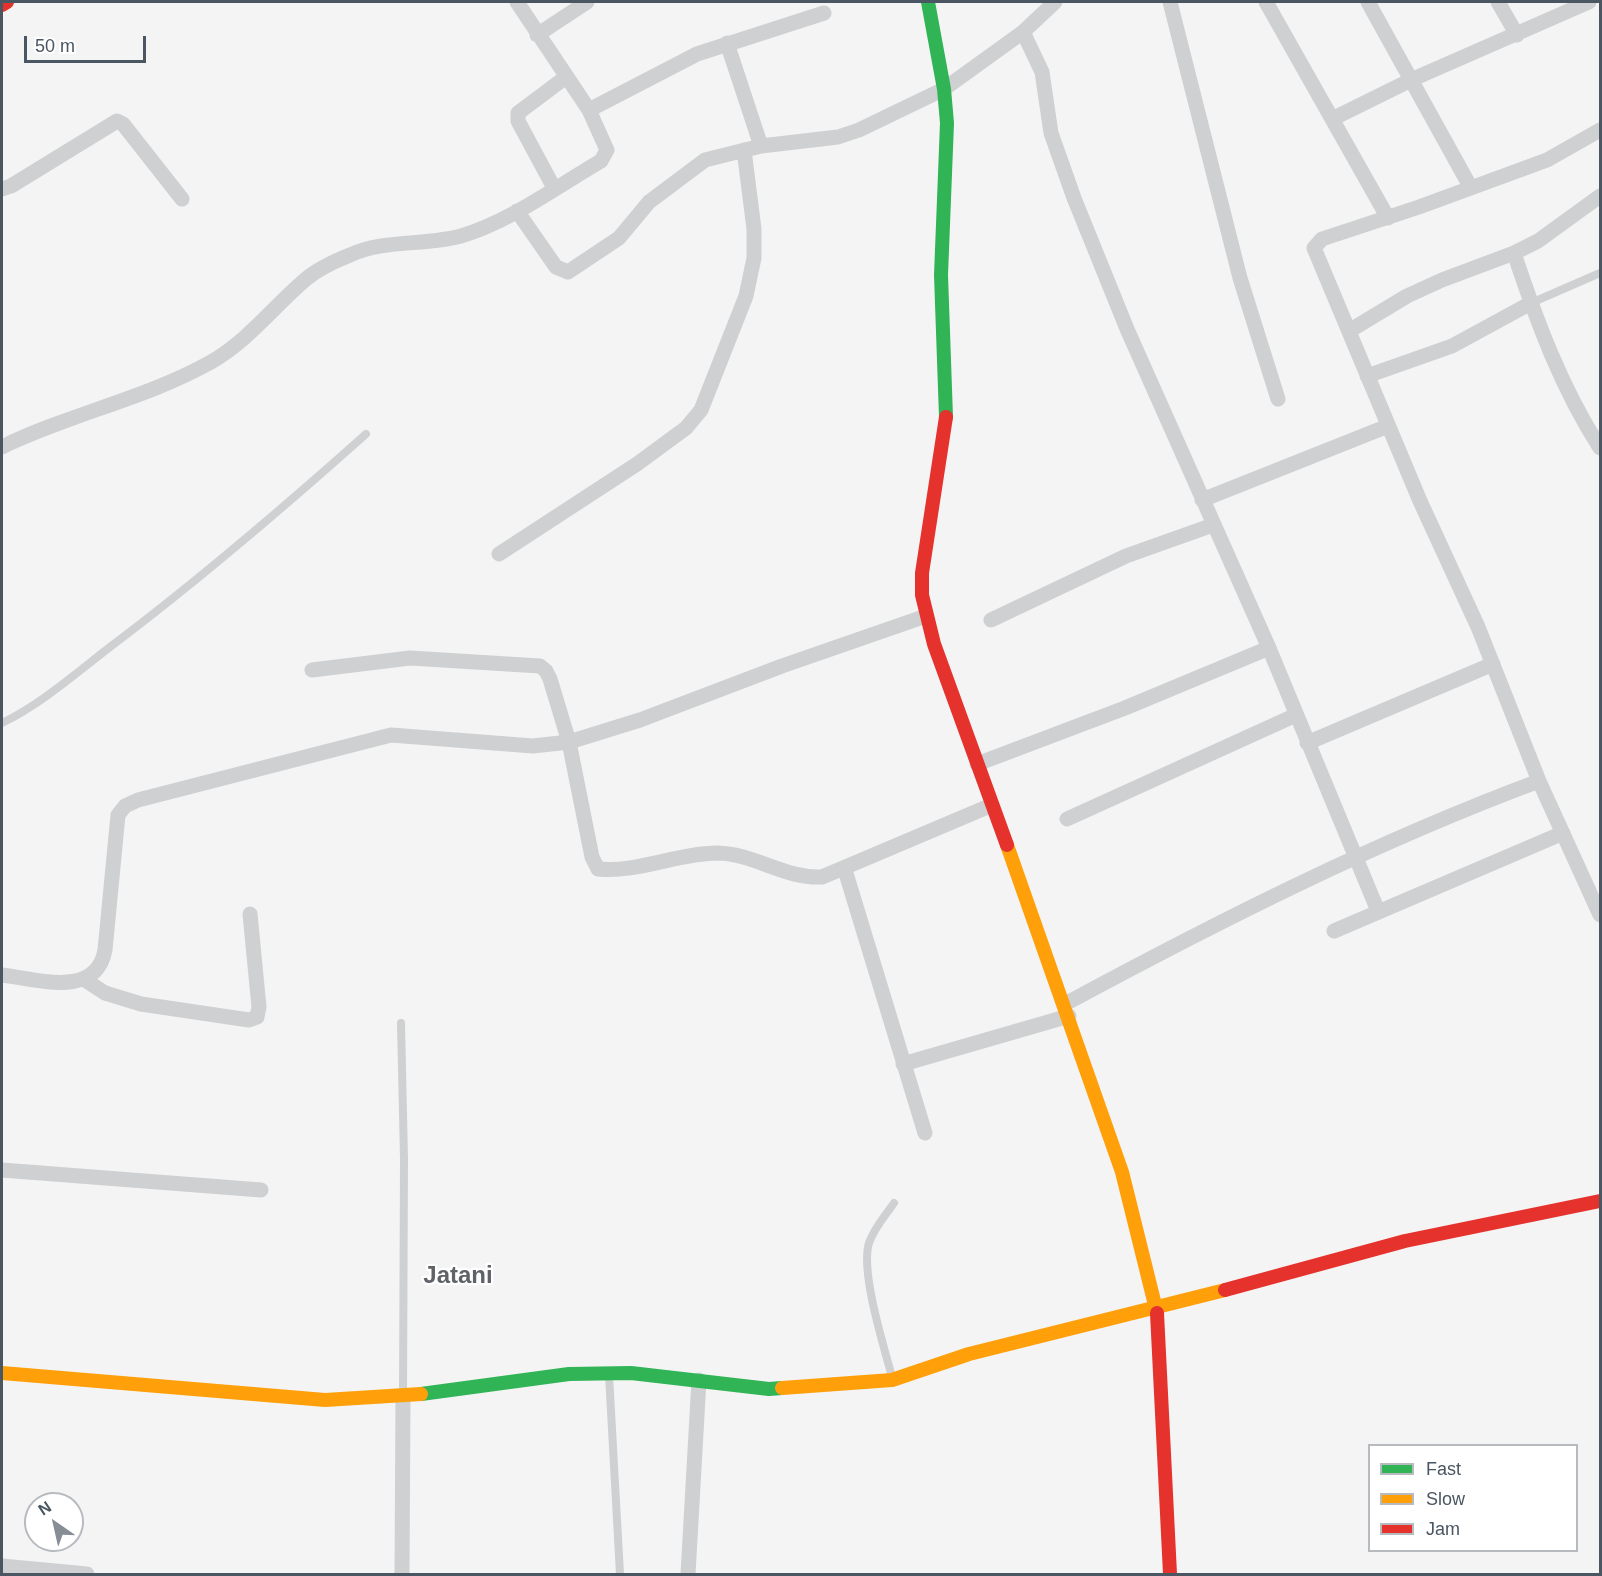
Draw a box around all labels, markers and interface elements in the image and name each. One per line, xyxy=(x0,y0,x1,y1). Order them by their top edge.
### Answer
scale bar xyxy=(27,24,148,62)
text: 50 m xyxy=(35,36,75,56)
district label: Jatani xyxy=(423,1262,493,1290)
legend xyxy=(1368,1444,1578,1552)
text: Fast xyxy=(1426,1459,1461,1479)
text: Slow xyxy=(1426,1489,1465,1509)
north arrow xyxy=(24,1492,84,1552)
text: N xyxy=(35,1498,54,1519)
text: Jam xyxy=(1426,1519,1460,1539)

